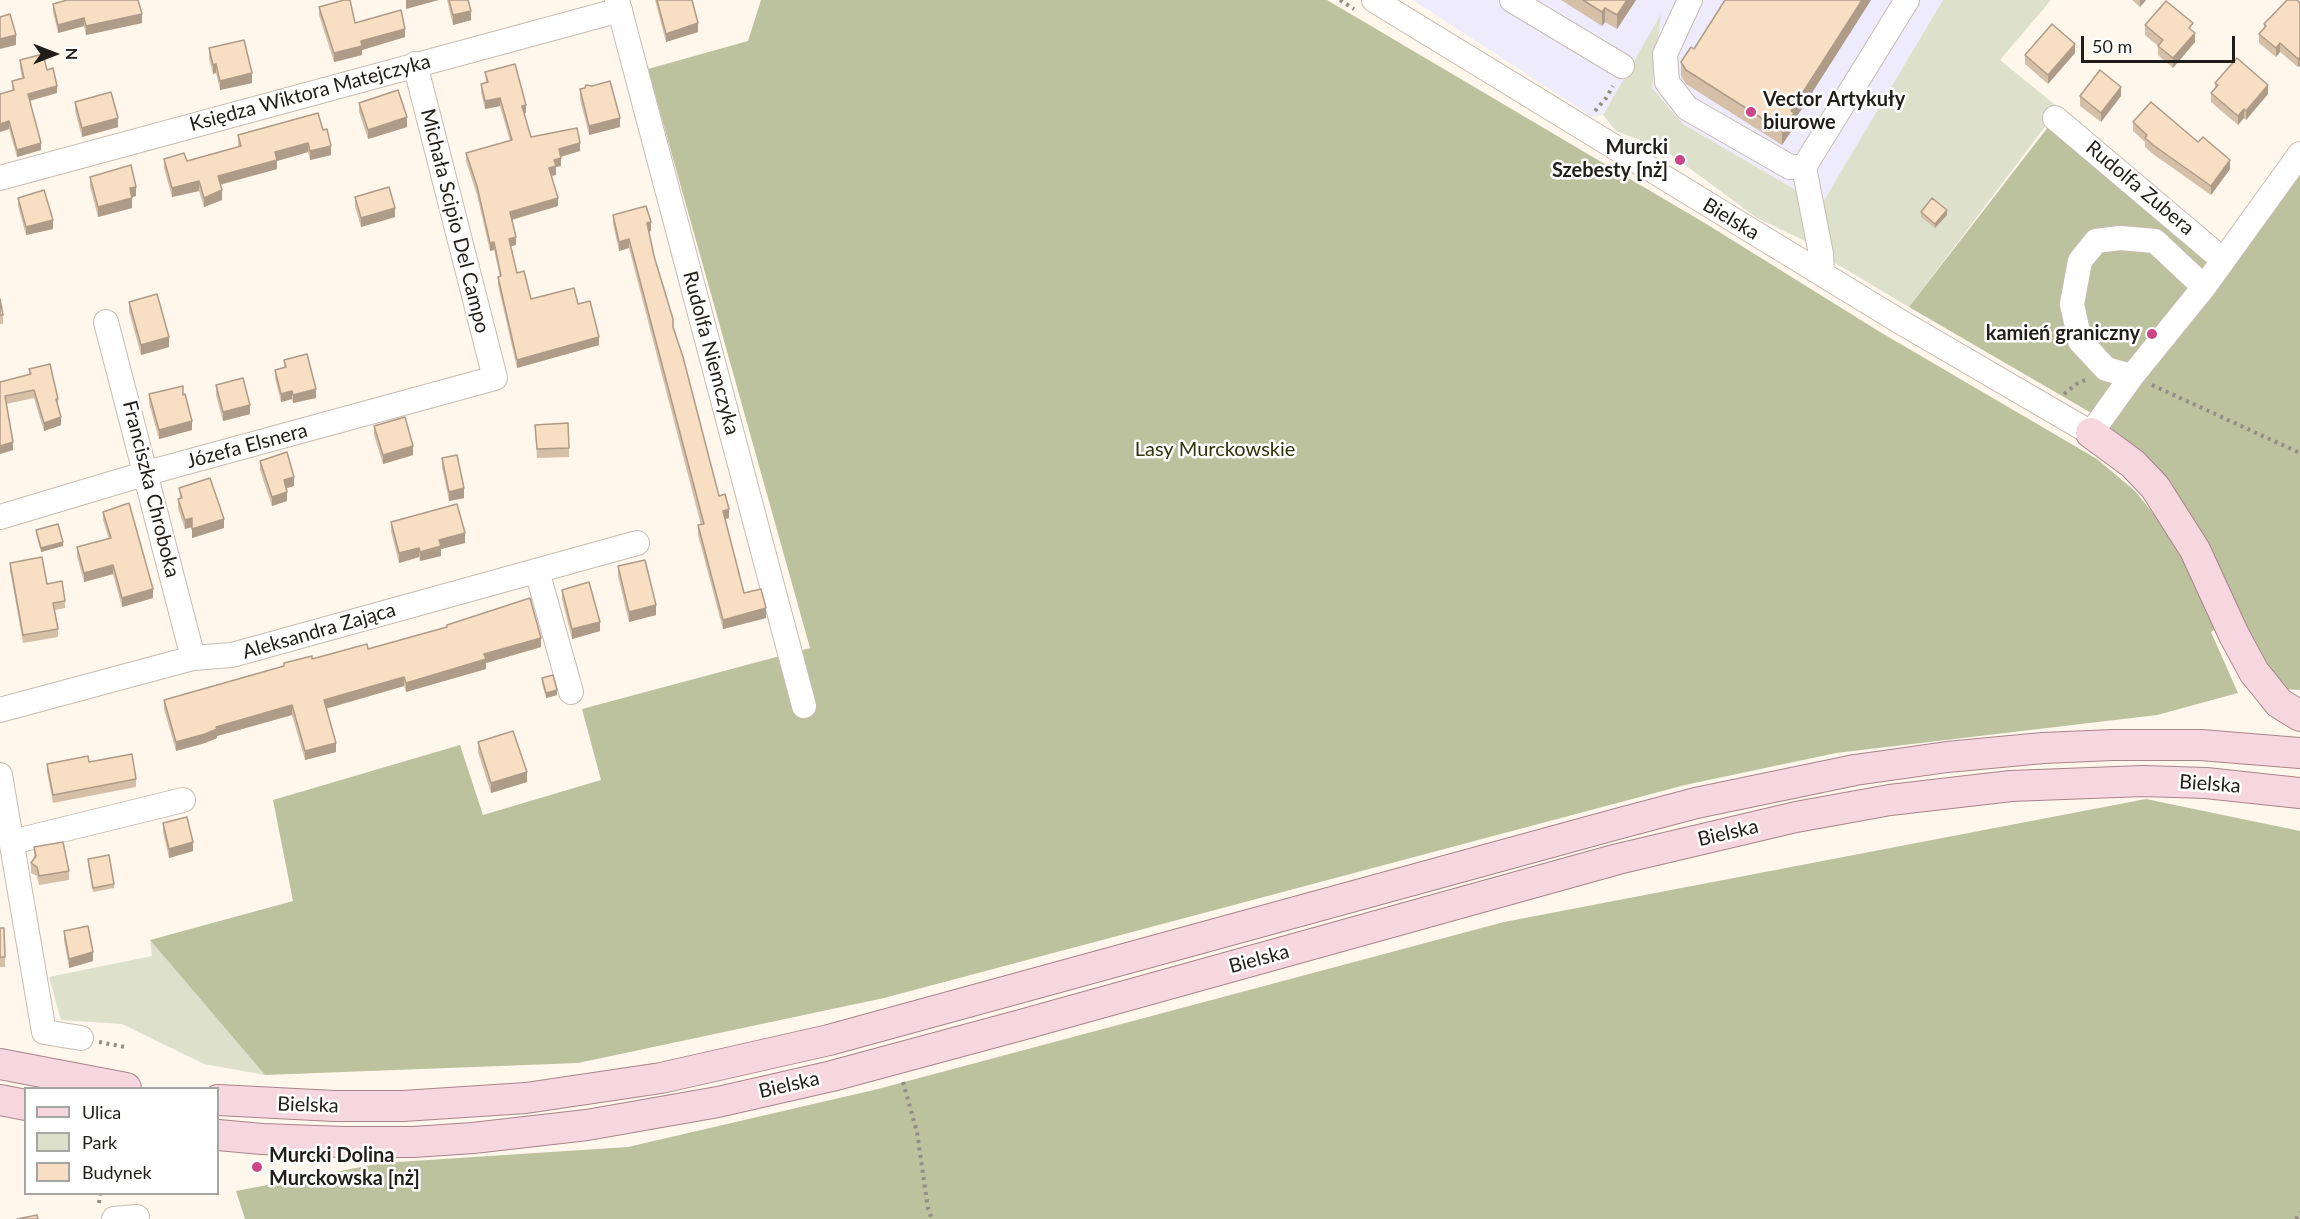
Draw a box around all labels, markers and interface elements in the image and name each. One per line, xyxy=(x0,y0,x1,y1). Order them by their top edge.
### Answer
north arrow xyxy=(24,24,84,84)
scale bar xyxy=(2084,24,2238,62)
text: 50 m xyxy=(2092,35,2132,57)
text: N xyxy=(63,48,82,60)
street label: Księdza Wiktora Matejczyka xyxy=(187,49,433,137)
place label: Vector Artykuły biurowe xyxy=(1763,88,1905,135)
marker: Vector Artykuły biurowe xyxy=(1744,105,1758,119)
street label: Michała Scipio Del Campo xyxy=(415,106,495,336)
place label: Murcki Szebesty [nż] xyxy=(1552,136,1668,183)
street label: Rudolfa Zubera xyxy=(2081,136,2199,240)
marker: Murcki Szebesty [nż] xyxy=(1673,153,1687,167)
street label: Bielska xyxy=(1698,193,1764,245)
street label: Rudolfa Niemczyka xyxy=(678,269,744,437)
place label: kamień graniczny xyxy=(1986,322,2140,346)
marker: kamień graniczny xyxy=(2145,327,2159,341)
street label: Franciszka Chroboka xyxy=(117,398,185,580)
street label: Józefa Elsnera xyxy=(184,418,310,474)
park label: Lasy Murckowskie xyxy=(1135,438,1295,462)
street label: Aleksandra Zająca xyxy=(240,598,398,664)
street label: Bielska xyxy=(2178,770,2242,798)
street label: Bielska xyxy=(1695,814,1761,852)
street label: Bielska xyxy=(1226,939,1292,979)
street label: Bielska xyxy=(756,1066,822,1104)
legend xyxy=(24,1087,219,1195)
street label: Bielska xyxy=(277,1092,339,1118)
text: Ulica xyxy=(82,1101,121,1123)
text: Park xyxy=(82,1131,117,1153)
place label: Murcki Dolina Murckowska [nż] xyxy=(269,1144,420,1191)
marker: Murcki Dolina Murckowska [nż] xyxy=(250,1160,264,1174)
text: Budynek xyxy=(82,1161,152,1183)

